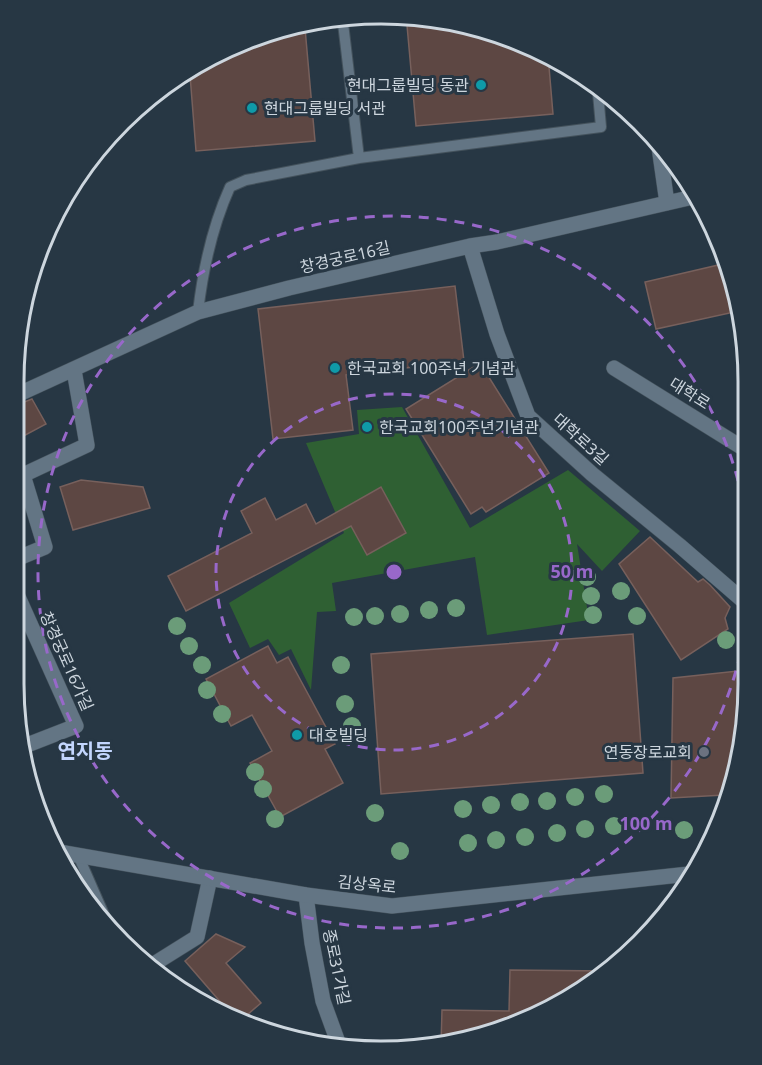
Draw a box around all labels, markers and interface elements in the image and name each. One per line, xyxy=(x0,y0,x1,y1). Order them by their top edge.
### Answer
place label: 현대그룹빌딩 동관 xyxy=(347,74,469,96)
marker: 현대그룹빌딩 동관 xyxy=(474,78,488,92)
place label: 현대그룹빌딩 서관 xyxy=(264,97,386,119)
marker: 현대그룹빌딩 서관 xyxy=(245,101,259,115)
street label: 창경궁로16길 xyxy=(298,236,392,278)
place label: 한국교회 100주년 기념관 xyxy=(347,357,516,379)
marker: 한국교회 100주년 기념관 xyxy=(328,361,342,375)
street label: 대학로 xyxy=(665,372,715,414)
street label: 대학로3길 xyxy=(548,408,614,470)
place label: 한국교회100주년기념관 xyxy=(379,416,539,438)
marker: 한국교회100주년기념관 xyxy=(360,420,374,434)
text: 50 m xyxy=(551,559,593,583)
centre of rings xyxy=(384,562,404,582)
street label: 창경궁로16가길 xyxy=(35,608,99,714)
place label: 대호빌딩 xyxy=(309,724,368,746)
marker: 대호빌딩 xyxy=(290,728,304,742)
district label: 연지동 xyxy=(57,737,113,764)
place label: 연동장로교회 xyxy=(604,741,692,763)
marker: 연동장로교회 xyxy=(697,745,711,759)
text: 100 m xyxy=(619,811,673,835)
street label: 김상옥로 xyxy=(337,870,398,898)
street label: 종로31가길 xyxy=(318,927,356,1007)

